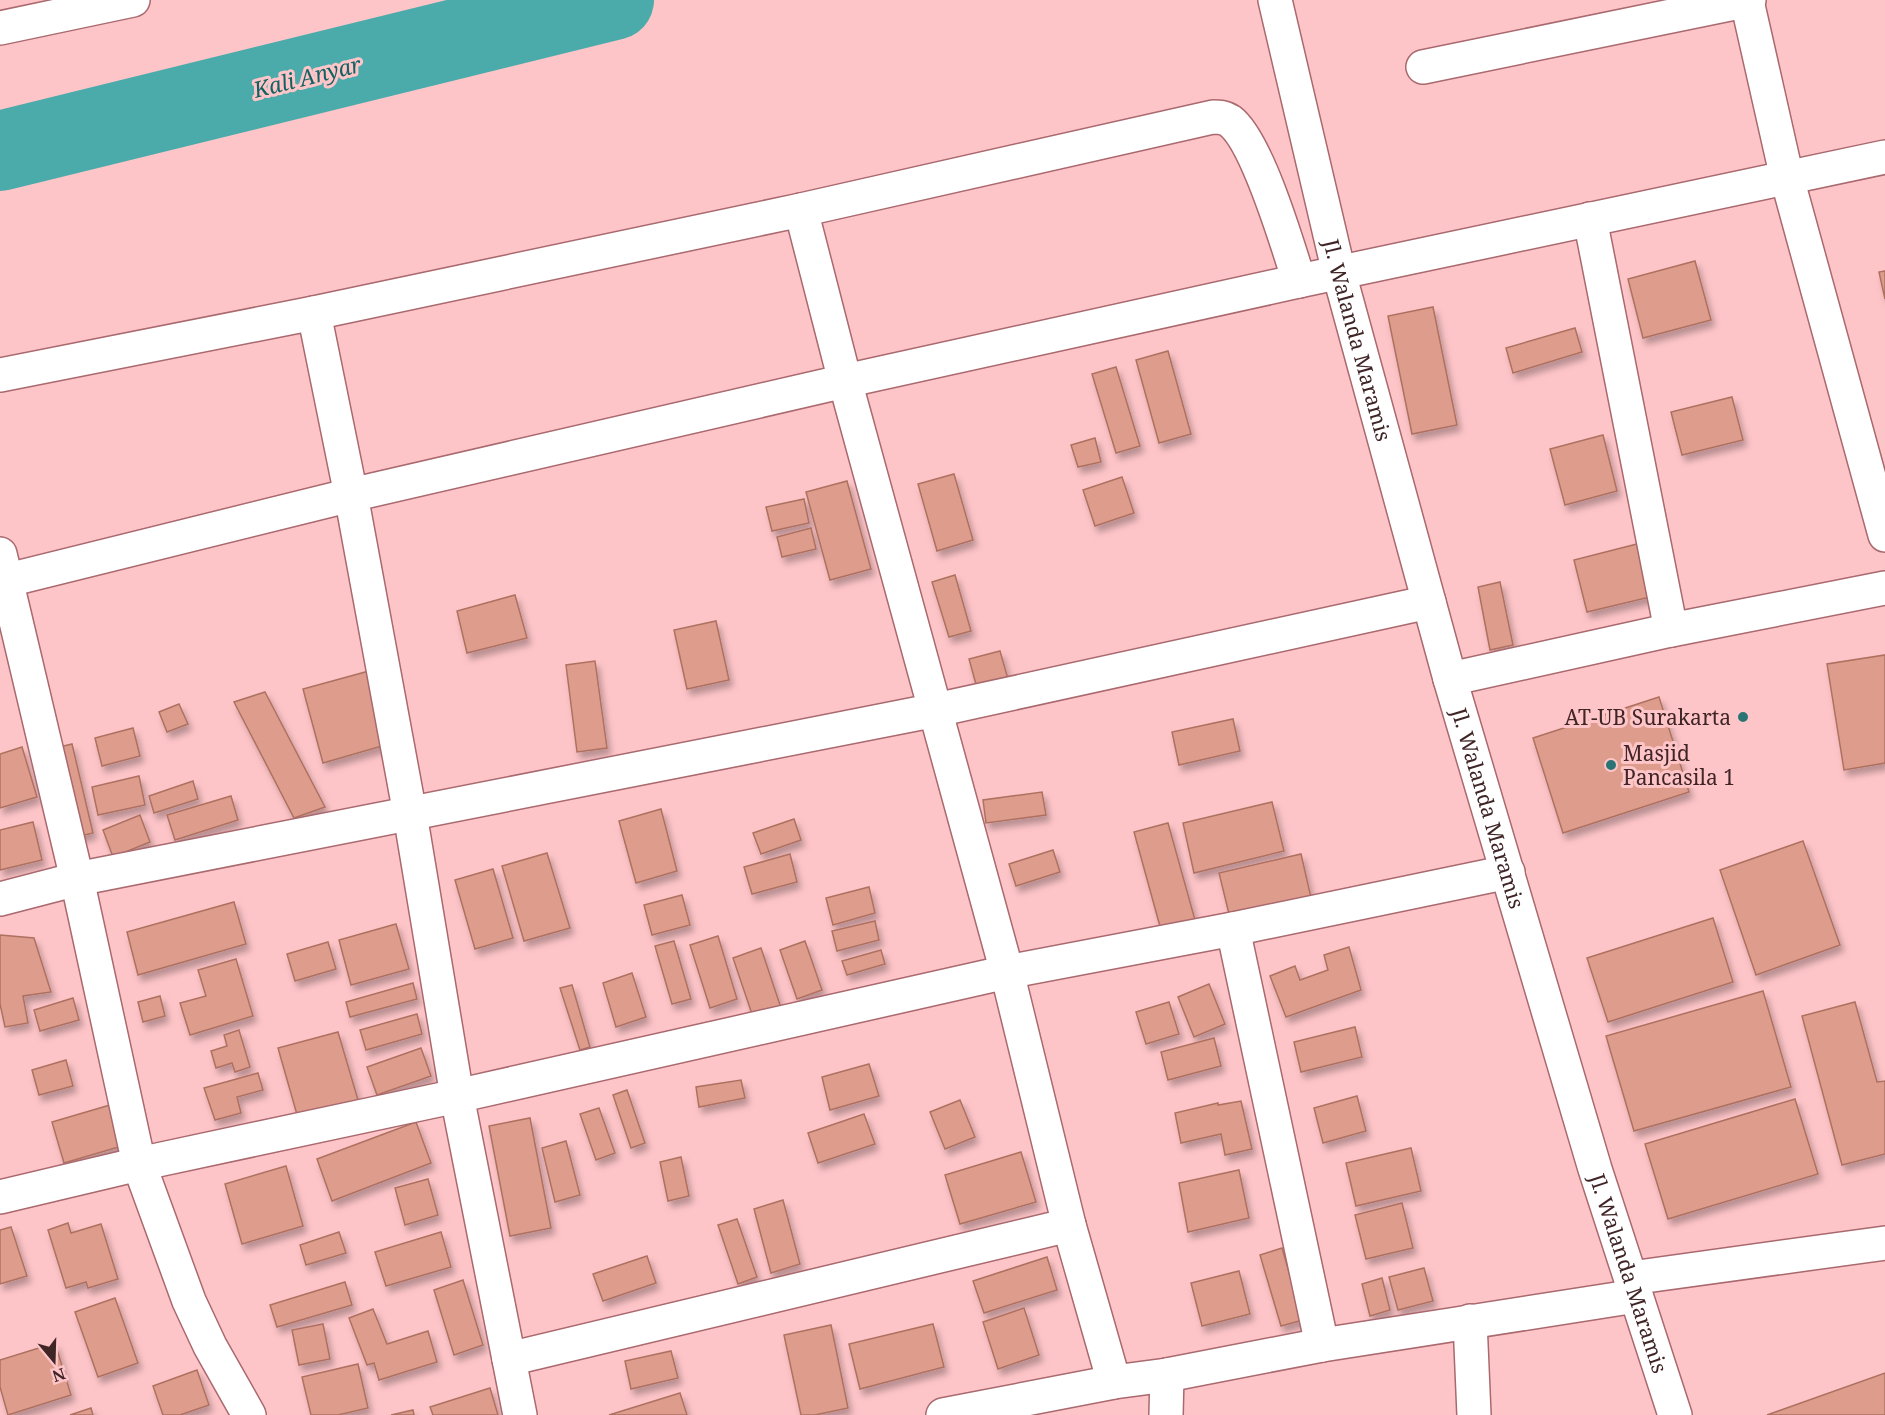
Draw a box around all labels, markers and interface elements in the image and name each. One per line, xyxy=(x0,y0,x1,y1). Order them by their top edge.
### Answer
water label: Kali Anyar xyxy=(249,48,365,104)
street label: Jl. Walanda Maramis xyxy=(1317,235,1398,444)
street label: Jl. Walanda Maramis xyxy=(1445,703,1531,912)
place label: AT-UB Surakarta xyxy=(1565,703,1731,731)
marker: AT-UB Surakarta xyxy=(1736,710,1750,724)
place label: Masjid Pancasila 1 xyxy=(1623,739,1735,791)
marker: Masjid Pancasila 1 xyxy=(1604,758,1618,772)
street label: Jl. Walanda Maramis xyxy=(1583,1169,1674,1377)
north arrow xyxy=(24,1331,84,1391)
text: N xyxy=(49,1363,68,1388)

